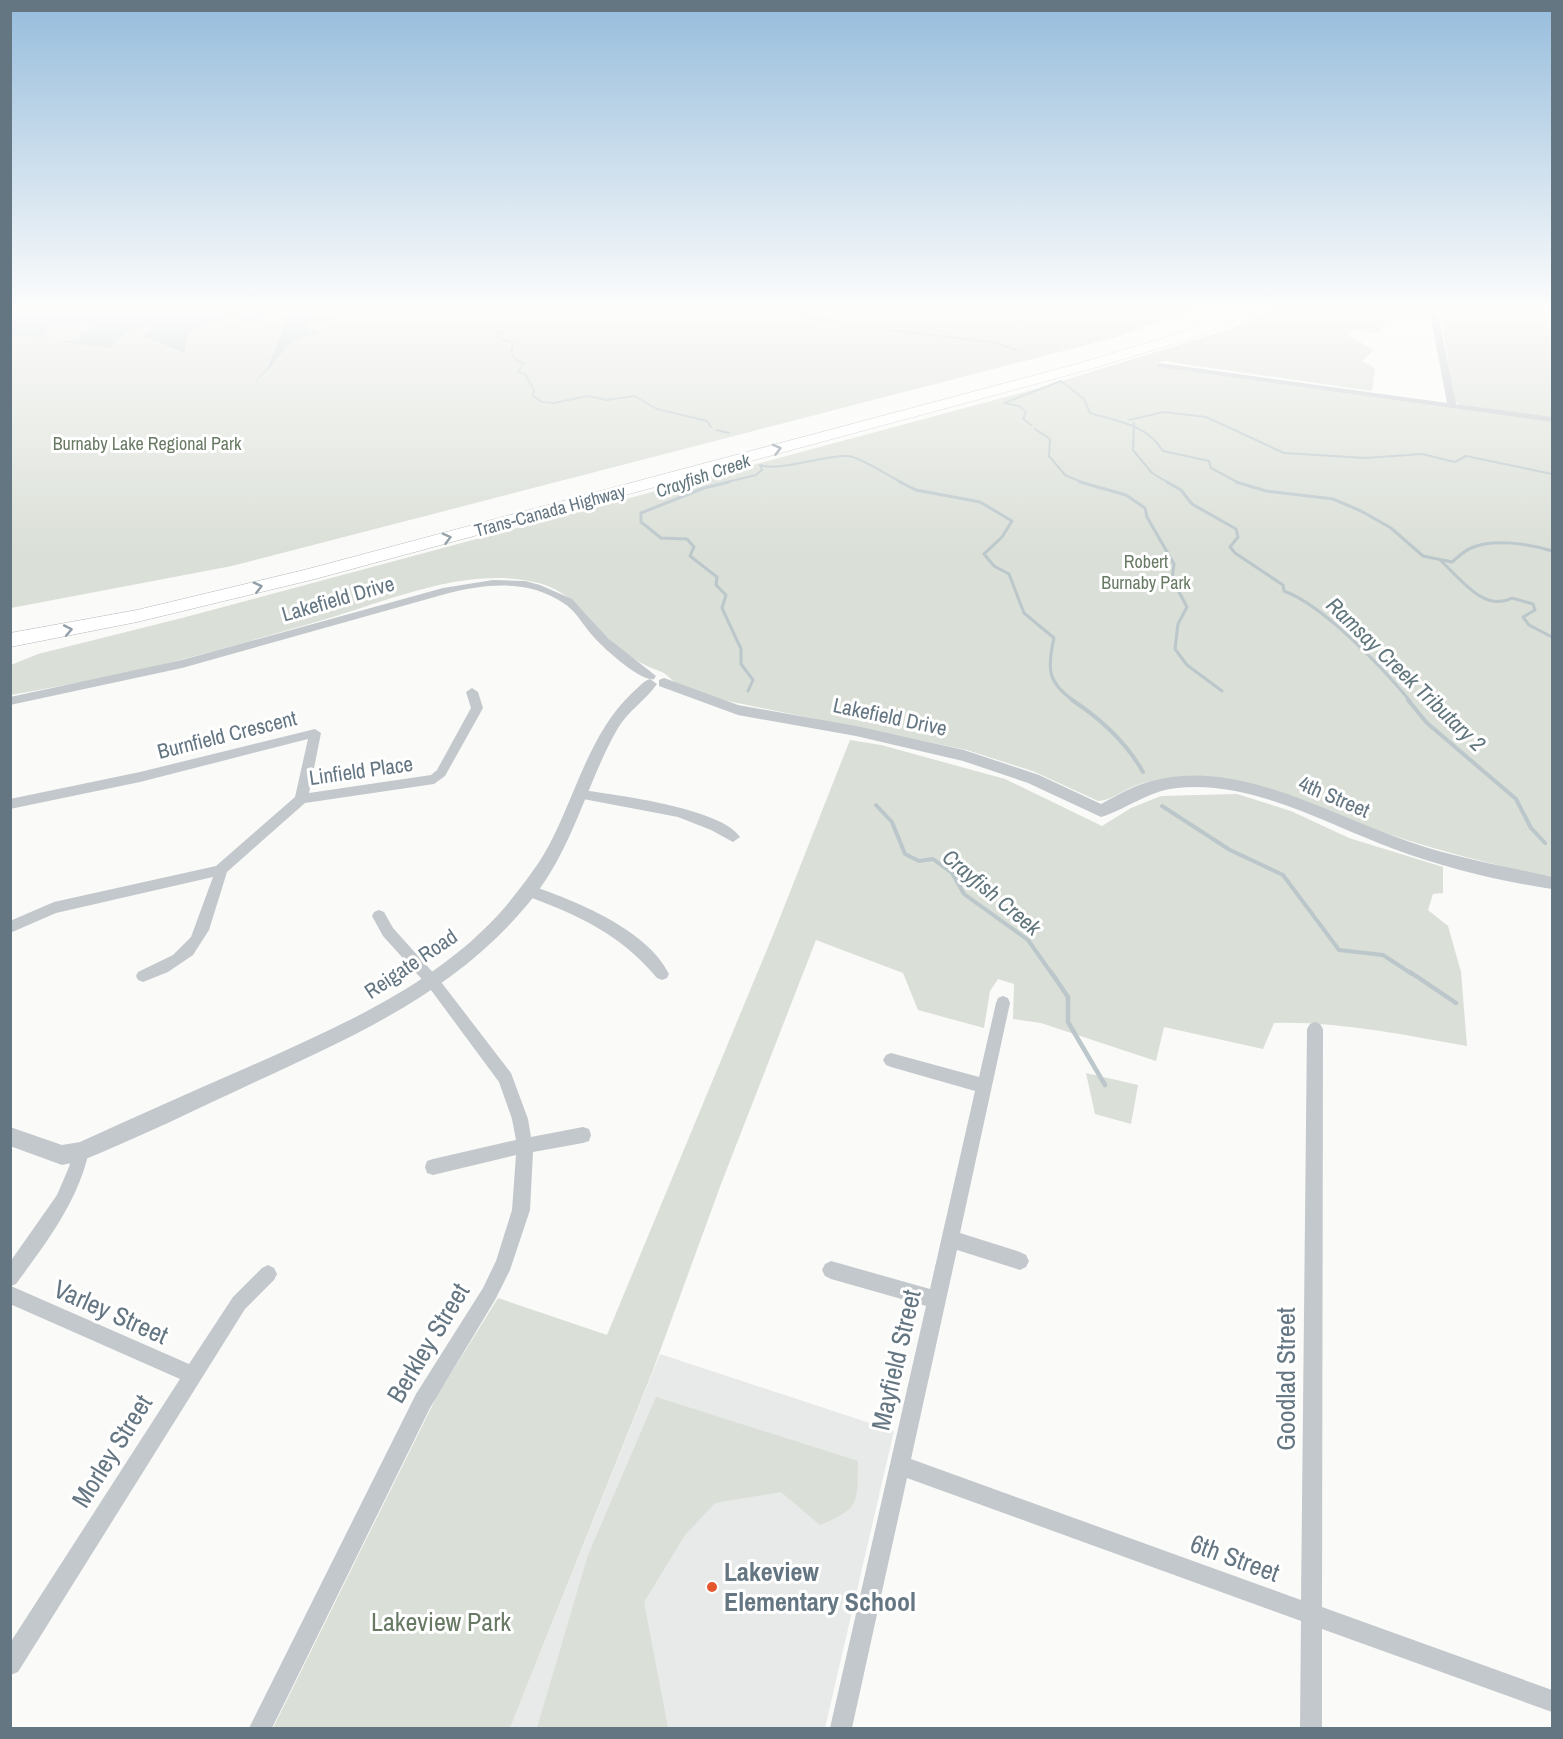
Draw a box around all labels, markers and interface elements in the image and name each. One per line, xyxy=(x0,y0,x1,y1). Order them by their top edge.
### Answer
park label: Burnaby Lake Regional Park xyxy=(53,431,242,456)
one-way arrow xyxy=(772,444,782,457)
water label: Crayfish Creek xyxy=(652,447,754,503)
street label: Trans-Canada Highway xyxy=(472,478,629,543)
one-way arrow xyxy=(441,533,452,545)
park label: Robert Burnaby Park xyxy=(1101,549,1191,595)
street label: Lakefield Drive xyxy=(278,569,398,628)
one-way arrow xyxy=(253,582,263,595)
water label: Ramsay Creek Tributary 2 xyxy=(1320,590,1493,759)
one-way arrow xyxy=(63,624,73,637)
street label: Lakefield Drive xyxy=(830,690,950,743)
street label: Burnfield Crescent xyxy=(154,703,300,766)
street label: Linfield Place xyxy=(307,749,415,792)
street label: 4th Street xyxy=(1294,769,1374,825)
water label: Crayfish Creek xyxy=(936,842,1048,943)
street label: Reigate Road xyxy=(359,922,463,1005)
street label: Varley Street xyxy=(49,1271,174,1352)
street label: Berkley Street xyxy=(378,1276,477,1409)
street label: Mayfield Street xyxy=(862,1286,929,1434)
street label: Goodlad Street xyxy=(1268,1307,1303,1451)
street label: Morley Street xyxy=(63,1388,160,1514)
street label: 6th Street xyxy=(1186,1525,1285,1590)
place label: Lakeview Elementary School xyxy=(724,1554,916,1619)
marker: Lakeview Elementary School xyxy=(705,1580,719,1594)
park label: Lakeview Park xyxy=(371,1604,511,1639)

